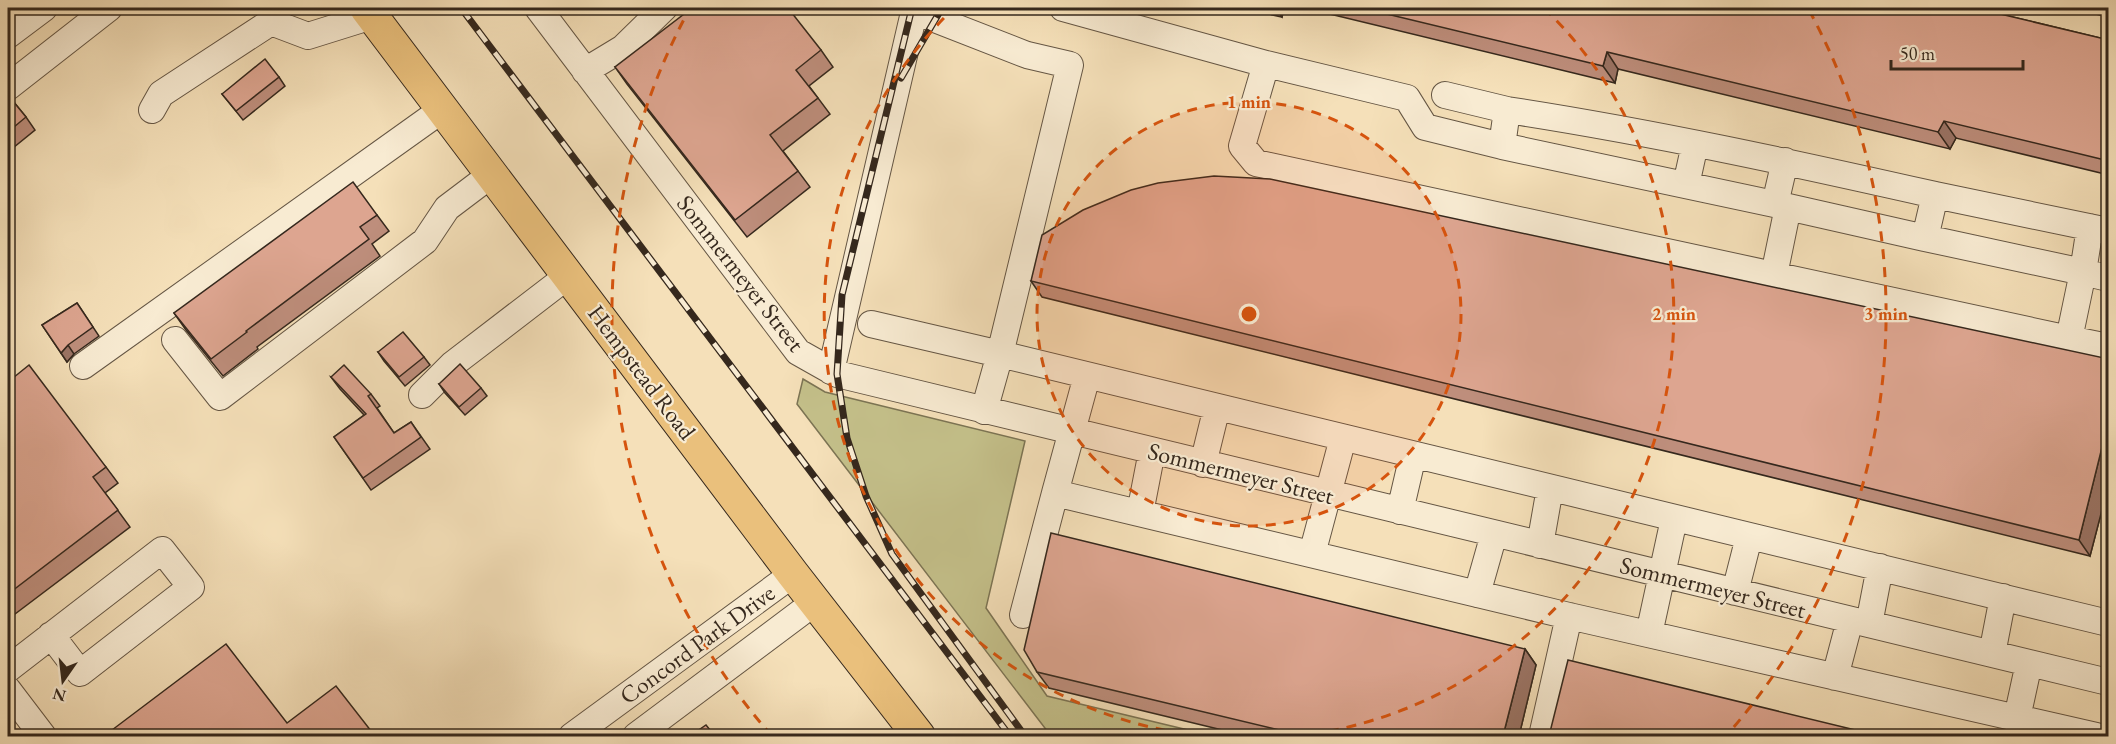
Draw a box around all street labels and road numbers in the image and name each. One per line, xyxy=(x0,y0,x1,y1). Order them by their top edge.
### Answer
street label: Sommermeyer Street xyxy=(670,188,812,358)
street label: Hempstead Road xyxy=(581,298,703,446)
street label: Sommermeyer Street xyxy=(1145,435,1338,511)
street label: Sommermeyer Street xyxy=(1617,549,1810,625)
street label: Concord Park Drive xyxy=(613,577,781,711)

